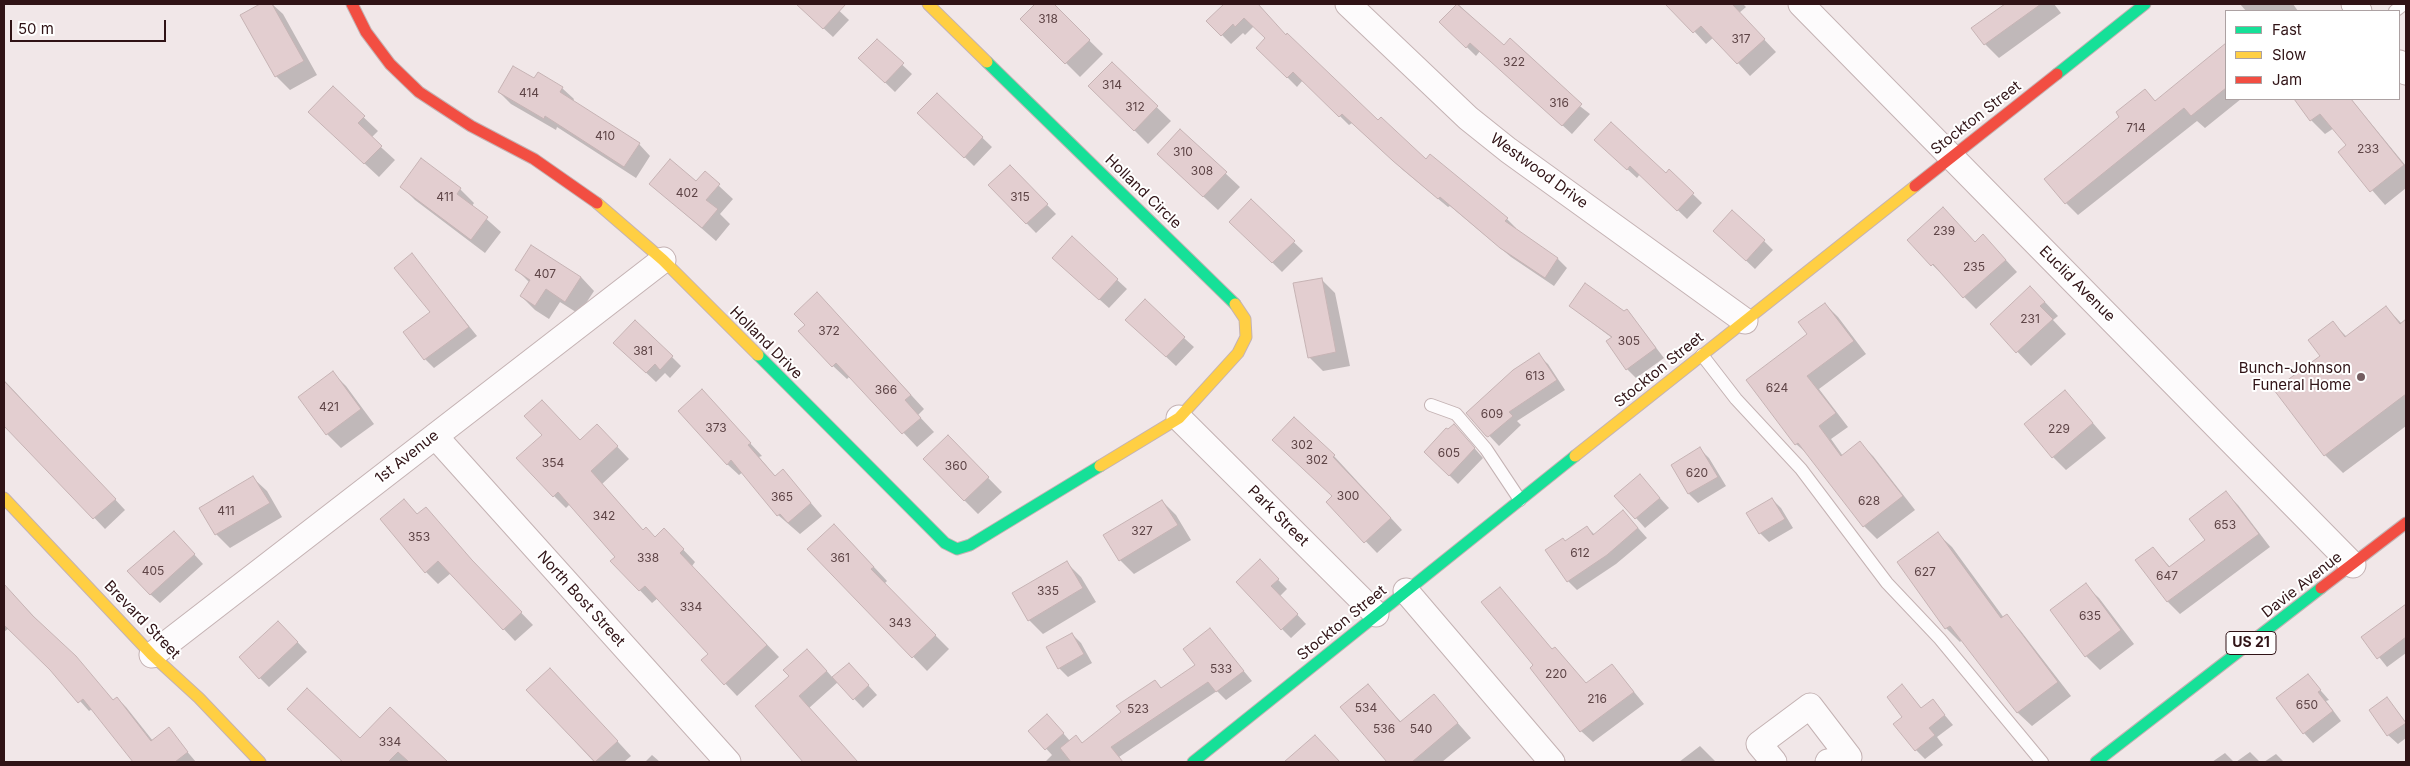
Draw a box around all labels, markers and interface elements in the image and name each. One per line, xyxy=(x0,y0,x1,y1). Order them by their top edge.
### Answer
scale bar xyxy=(12,10,169,42)
legend xyxy=(2225,10,2400,100)
house number: 318 xyxy=(1038,12,1058,26)
text: 50 m xyxy=(18,19,54,38)
text: Fast xyxy=(2272,20,2302,39)
house number: 317 xyxy=(1731,32,1751,46)
text: Slow xyxy=(2272,45,2306,64)
house number: 322 xyxy=(1503,55,1525,69)
text: Jam xyxy=(2272,70,2302,89)
street label: Stockton Street xyxy=(1927,77,2025,159)
house number: 314 xyxy=(1102,78,1122,92)
house number: 414 xyxy=(519,86,539,100)
house number: 316 xyxy=(1549,96,1569,110)
house number: 312 xyxy=(1125,100,1145,114)
house number: 714 xyxy=(2126,121,2146,135)
house number: 410 xyxy=(595,129,615,143)
street label: Westwood Drive xyxy=(1487,130,1591,212)
house number: 233 xyxy=(2357,142,2379,156)
house number: 310 xyxy=(1173,145,1193,159)
street label: Holland Circle xyxy=(1101,151,1185,233)
house number: 308 xyxy=(1191,164,1213,178)
house number: 402 xyxy=(676,186,698,200)
house number: 411 xyxy=(436,190,454,204)
house number: 315 xyxy=(1010,190,1030,204)
house number: 239 xyxy=(1933,224,1955,238)
street label: Euclid Avenue xyxy=(2035,242,2119,326)
house number: 235 xyxy=(1963,260,1985,274)
house number: 407 xyxy=(534,267,556,281)
street label: Holland Drive xyxy=(726,303,806,383)
house number: 231 xyxy=(2020,312,2040,326)
house number: 372 xyxy=(818,324,840,338)
street label: Stockton Street xyxy=(1611,329,1707,411)
house number: 305 xyxy=(1618,334,1640,348)
house number: 381 xyxy=(633,344,653,358)
place label: Bunch-Johnson Funeral Home xyxy=(2239,359,2351,394)
house number: 613 xyxy=(1525,369,1545,383)
marker: Bunch-Johnson Funeral Home xyxy=(2355,371,2367,383)
house number: 624 xyxy=(1766,381,1788,395)
house number: 366 xyxy=(875,383,897,397)
house number: 421 xyxy=(319,400,339,414)
house number: 609 xyxy=(1481,407,1503,421)
house number: 373 xyxy=(705,421,727,435)
house number: 229 xyxy=(2048,422,2070,436)
street label: 1st Avenue xyxy=(372,427,442,487)
house number: 302 xyxy=(1291,438,1313,452)
house number: 605 xyxy=(1438,446,1460,460)
house number: 302 xyxy=(1306,453,1328,467)
house number: 354 xyxy=(542,456,564,470)
house number: 360 xyxy=(945,459,967,473)
house number: 620 xyxy=(1686,466,1708,480)
street label: Park Street xyxy=(1244,482,1312,550)
house number: 300 xyxy=(1337,489,1359,503)
house number: 365 xyxy=(771,490,793,504)
house number: 628 xyxy=(1858,494,1880,508)
house number: 411 xyxy=(217,504,235,518)
house number: 342 xyxy=(593,509,615,523)
house number: 653 xyxy=(2214,518,2236,532)
house number: 327 xyxy=(1131,524,1153,538)
house number: 353 xyxy=(408,530,430,544)
house number: 612 xyxy=(1570,546,1590,560)
street label: North Bost Street xyxy=(533,548,629,650)
street label: Davie Avenue xyxy=(2258,548,2346,622)
house number: 338 xyxy=(637,551,659,565)
house number: 361 xyxy=(830,551,850,565)
house number: 405 xyxy=(142,564,164,578)
house number: 627 xyxy=(1914,565,1936,579)
house number: 647 xyxy=(2156,569,2178,583)
street label: Brevard Street xyxy=(100,577,184,663)
street label: Stockton Street xyxy=(1294,582,1390,664)
house number: 335 xyxy=(1037,584,1059,598)
house number: 334 xyxy=(680,600,702,614)
house number: 635 xyxy=(2079,609,2101,623)
house number: 343 xyxy=(889,616,911,630)
road number: US 21 xyxy=(2226,632,2276,654)
house number: 533 xyxy=(1210,662,1232,676)
house number: 220 xyxy=(1545,667,1567,681)
house number: 216 xyxy=(1587,692,1607,706)
house number: 650 xyxy=(2296,698,2318,712)
house number: 534 xyxy=(1355,701,1377,715)
house number: 523 xyxy=(1127,702,1149,716)
house number: 536 xyxy=(1373,722,1395,736)
house number: 540 xyxy=(1410,722,1432,736)
house number: 334 xyxy=(379,735,401,749)

